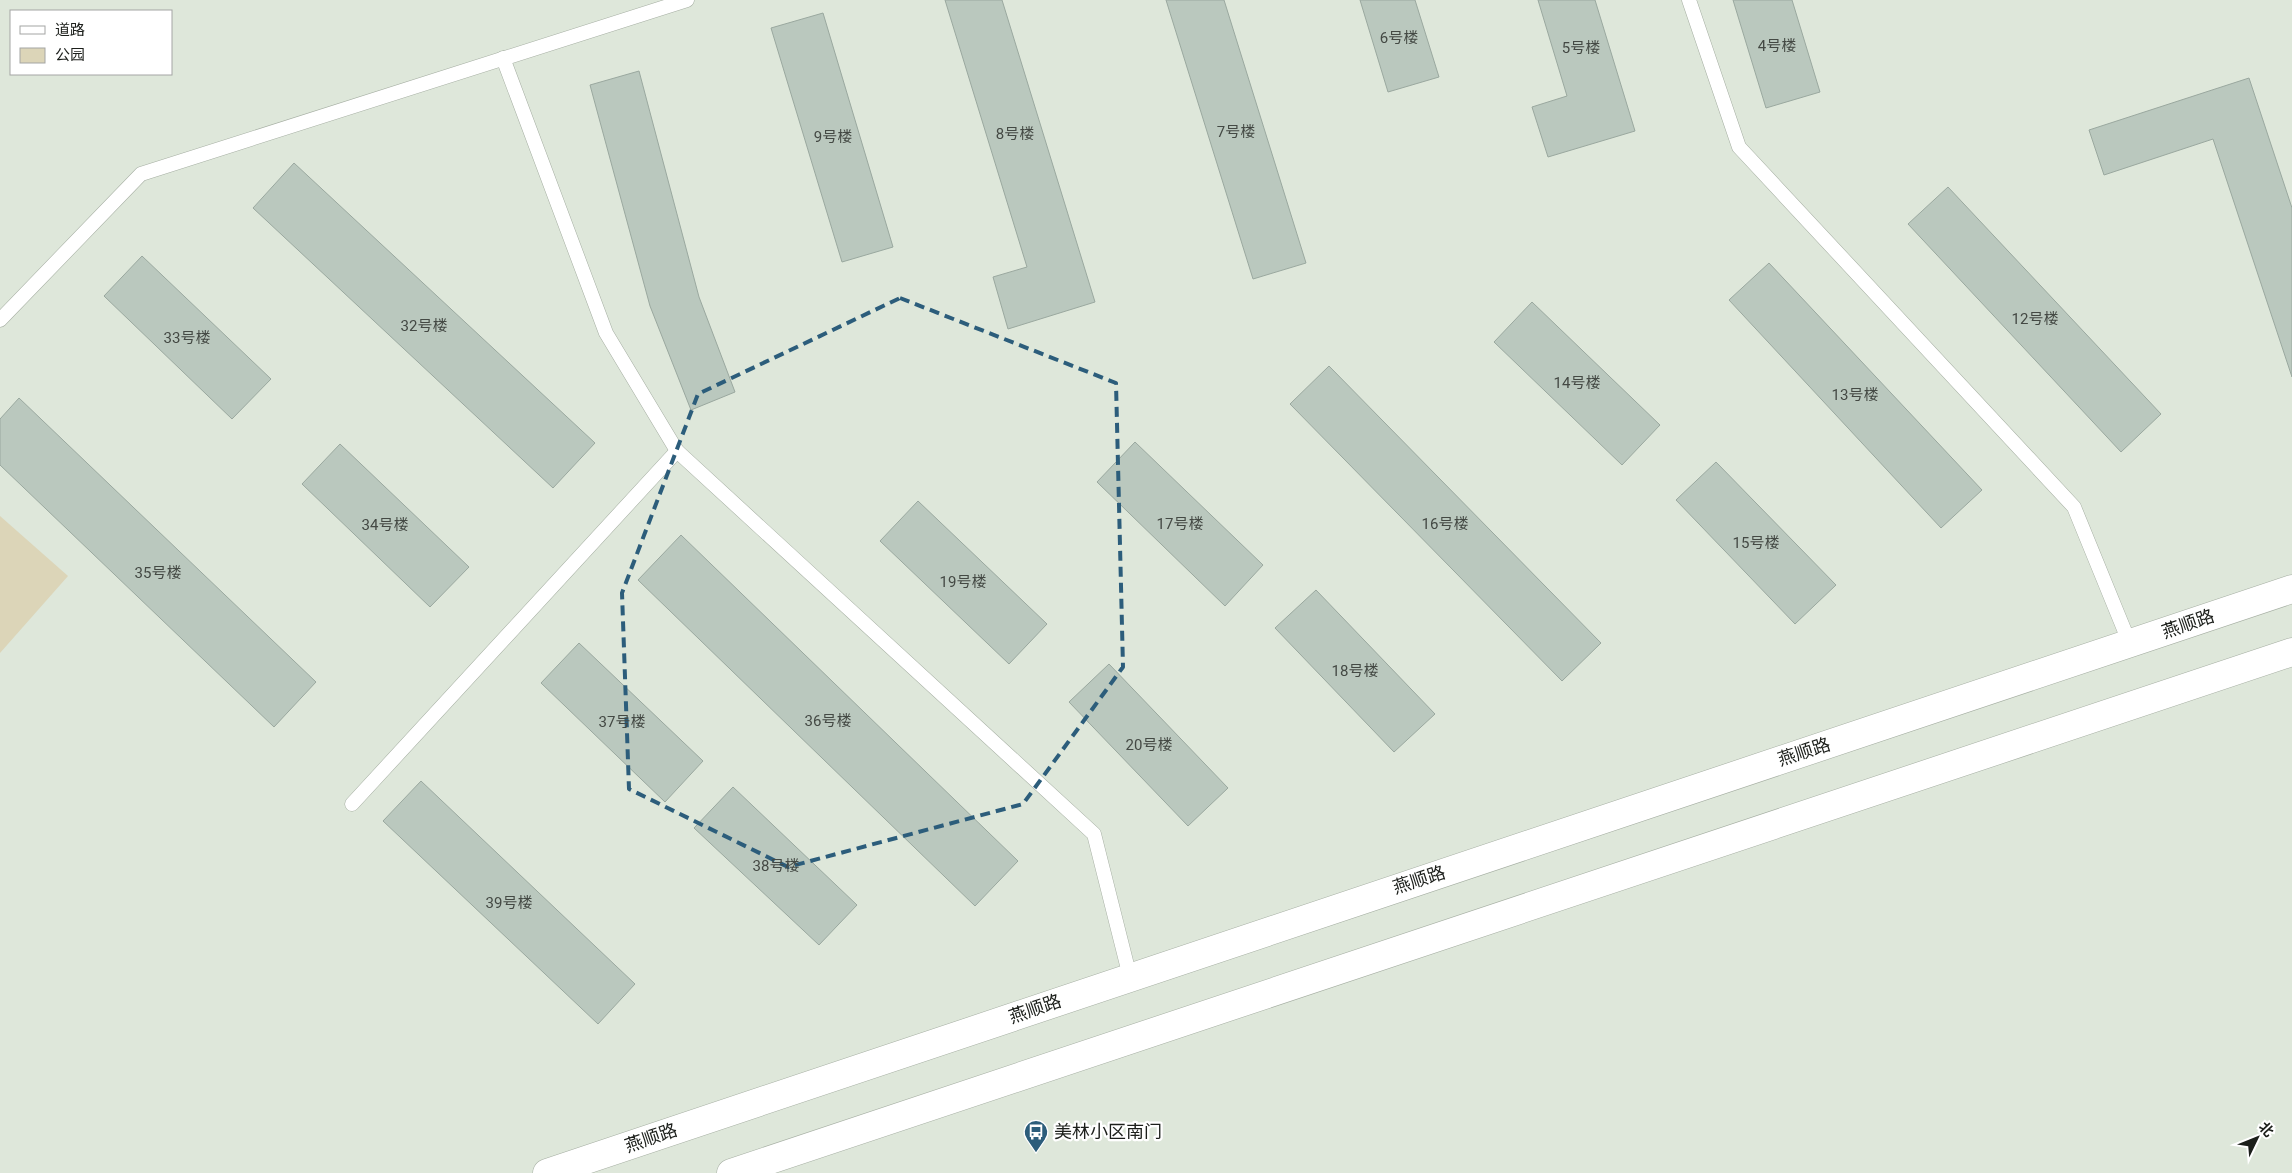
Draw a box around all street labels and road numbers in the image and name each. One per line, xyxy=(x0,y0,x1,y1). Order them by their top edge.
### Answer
street label: 燕顺路 xyxy=(2159,605,2217,642)
street label: 燕顺路 xyxy=(1775,733,1833,770)
street label: 燕顺路 xyxy=(1390,861,1448,898)
street label: 燕顺路 xyxy=(1006,990,1064,1027)
street label: 燕顺路 xyxy=(622,1119,680,1156)

